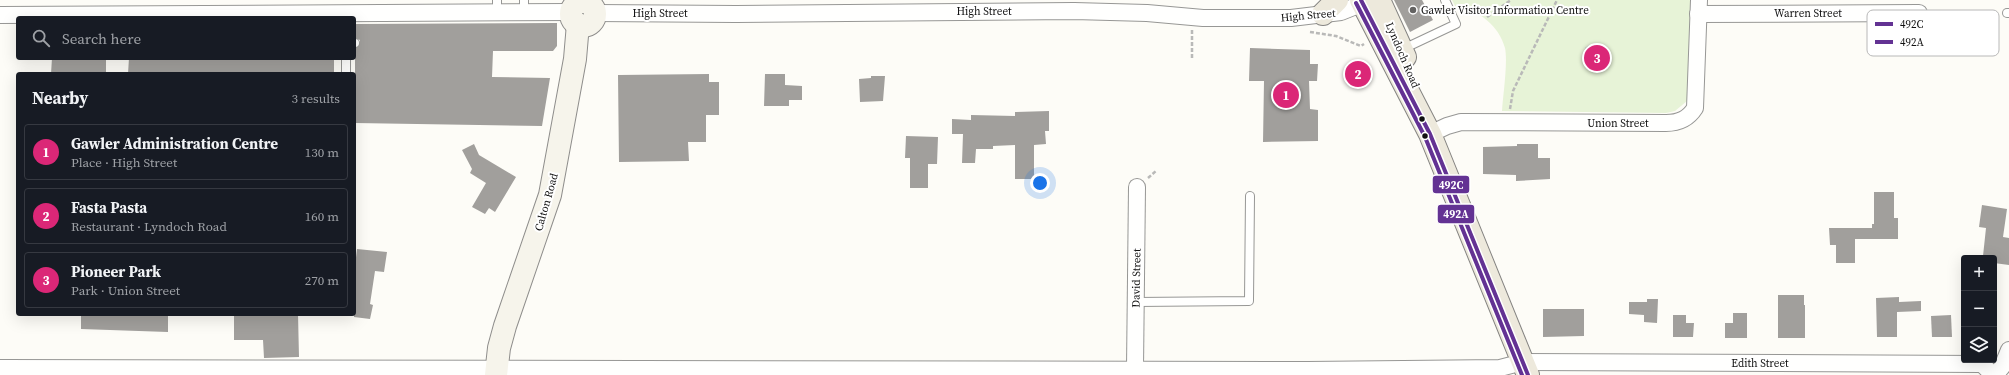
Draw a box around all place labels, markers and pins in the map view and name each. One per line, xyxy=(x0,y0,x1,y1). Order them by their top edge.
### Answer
place label: Gawler Visitor Information Centre xyxy=(1421,3,1589,18)
marker: Gawler Visitor Information Centre xyxy=(1408,5,1418,15)
pin: 3 xyxy=(1584,43,1610,73)
pin: 2 xyxy=(1345,59,1371,89)
pin: 1 xyxy=(1273,80,1299,110)
unlabelled marker xyxy=(1417,114,1427,124)
unlabelled marker xyxy=(1420,131,1430,141)

